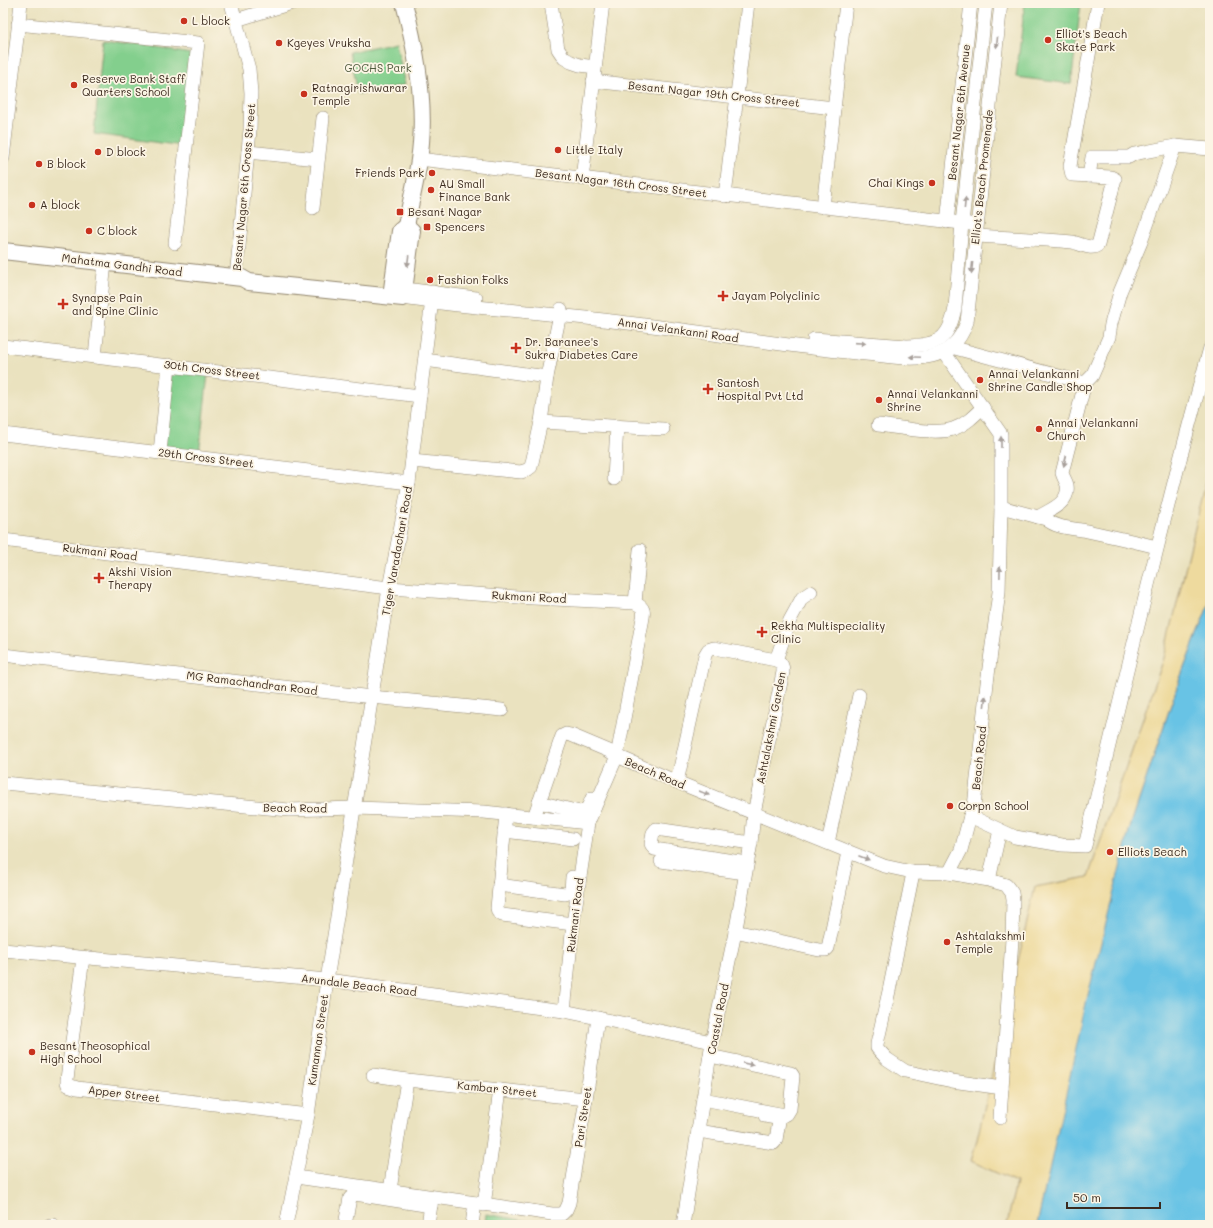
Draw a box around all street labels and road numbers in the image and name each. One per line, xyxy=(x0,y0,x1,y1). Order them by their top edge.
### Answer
street label: Besant Nagar 6th Avenue xyxy=(944,43,973,181)
street label: Besant Nagar 19th Cross Street xyxy=(627,77,801,110)
street label: Besant Nagar 6th Cross Street xyxy=(229,103,258,271)
street label: Elliot's Beach Promenade xyxy=(967,109,996,245)
street label: Besant Nagar 16th Cross Street xyxy=(534,165,708,200)
street label: Mahatma Gandhi Road xyxy=(61,250,183,279)
street label: Annai Velankanni Road xyxy=(616,314,740,345)
street label: 30th Cross Street xyxy=(163,356,261,383)
street label: 29th Cross Street xyxy=(157,444,255,471)
street label: Tiger Varadachari Road xyxy=(378,485,415,617)
street label: Rukmani Road xyxy=(62,539,138,564)
street label: Rukmani Road xyxy=(491,587,567,606)
street label: MG Ramachandran Road xyxy=(186,667,318,698)
street label: Ashtalakshmi Garden xyxy=(752,671,789,785)
street label: Beach Road xyxy=(968,725,989,791)
street label: Beach Road xyxy=(623,753,688,792)
street label: Beach Road xyxy=(263,799,327,816)
street label: Rukmani Road xyxy=(562,877,587,953)
street label: Arundale Beach Road xyxy=(300,970,418,999)
street label: Coastal Road xyxy=(703,982,732,1056)
street label: Kumannan Street xyxy=(304,993,331,1087)
street label: Kambar Street xyxy=(456,1077,538,1100)
street label: Apper Street xyxy=(87,1082,161,1105)
street label: Pari Street xyxy=(570,1085,595,1148)

